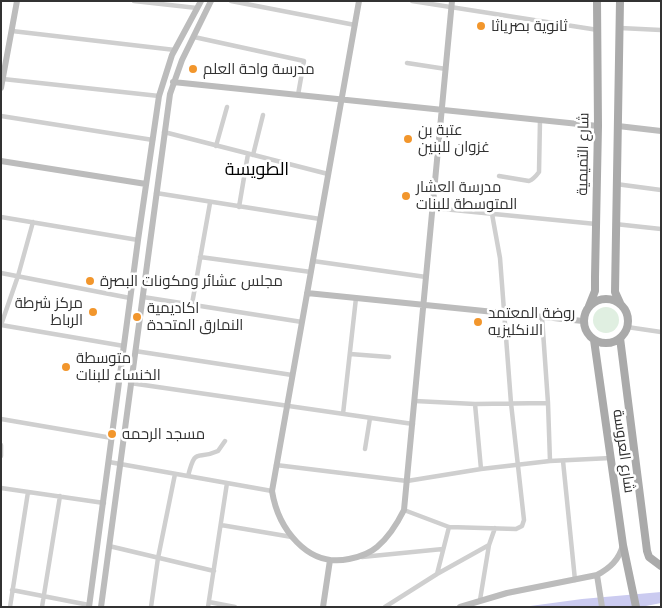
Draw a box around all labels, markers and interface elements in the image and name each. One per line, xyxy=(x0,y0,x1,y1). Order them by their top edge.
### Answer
place label: ثانوية بصرياثا xyxy=(491,17,567,35)
marker: ثانوية بصرياثا xyxy=(475,20,487,32)
place label: مدرسة واحة العلم xyxy=(203,60,315,78)
marker: مدرسة واحة العلم xyxy=(187,63,199,75)
street label: شارع التميمية xyxy=(573,112,593,196)
place label: عتبة بن غزوان للبنين xyxy=(418,121,490,156)
marker: عتبة بن غزوان للبنين xyxy=(402,133,414,145)
district label: الطويسة xyxy=(225,158,289,180)
place label: مدرسة العشار المتوسطة للبنات xyxy=(416,178,517,213)
marker: مدرسة العشار المتوسطة للبنات xyxy=(400,190,412,202)
place label: مجلس عشائر ومكونات البصرة xyxy=(100,272,283,290)
marker: مجلس عشائر ومكونات البصرة xyxy=(84,275,96,287)
place label: مركز شرطة الرباط xyxy=(15,294,83,329)
place label: اكاديمية النمارق المتحدة xyxy=(147,299,243,334)
place label: روضة المعتمد الانكليزيه xyxy=(488,304,575,339)
marker: مركز شرطة الرباط xyxy=(87,306,99,318)
marker: اكاديمية النمارق المتحدة xyxy=(131,311,143,323)
marker: روضة المعتمد الانكليزيه xyxy=(472,316,484,328)
place label: متوسطة الخنساء للبنات xyxy=(76,349,161,384)
marker: متوسطة الخنساء للبنات xyxy=(60,361,72,373)
street label: شارع العروسة xyxy=(609,408,639,494)
place label: مسجد الرحمه xyxy=(122,425,205,443)
marker: مسجد الرحمه xyxy=(106,428,118,440)

